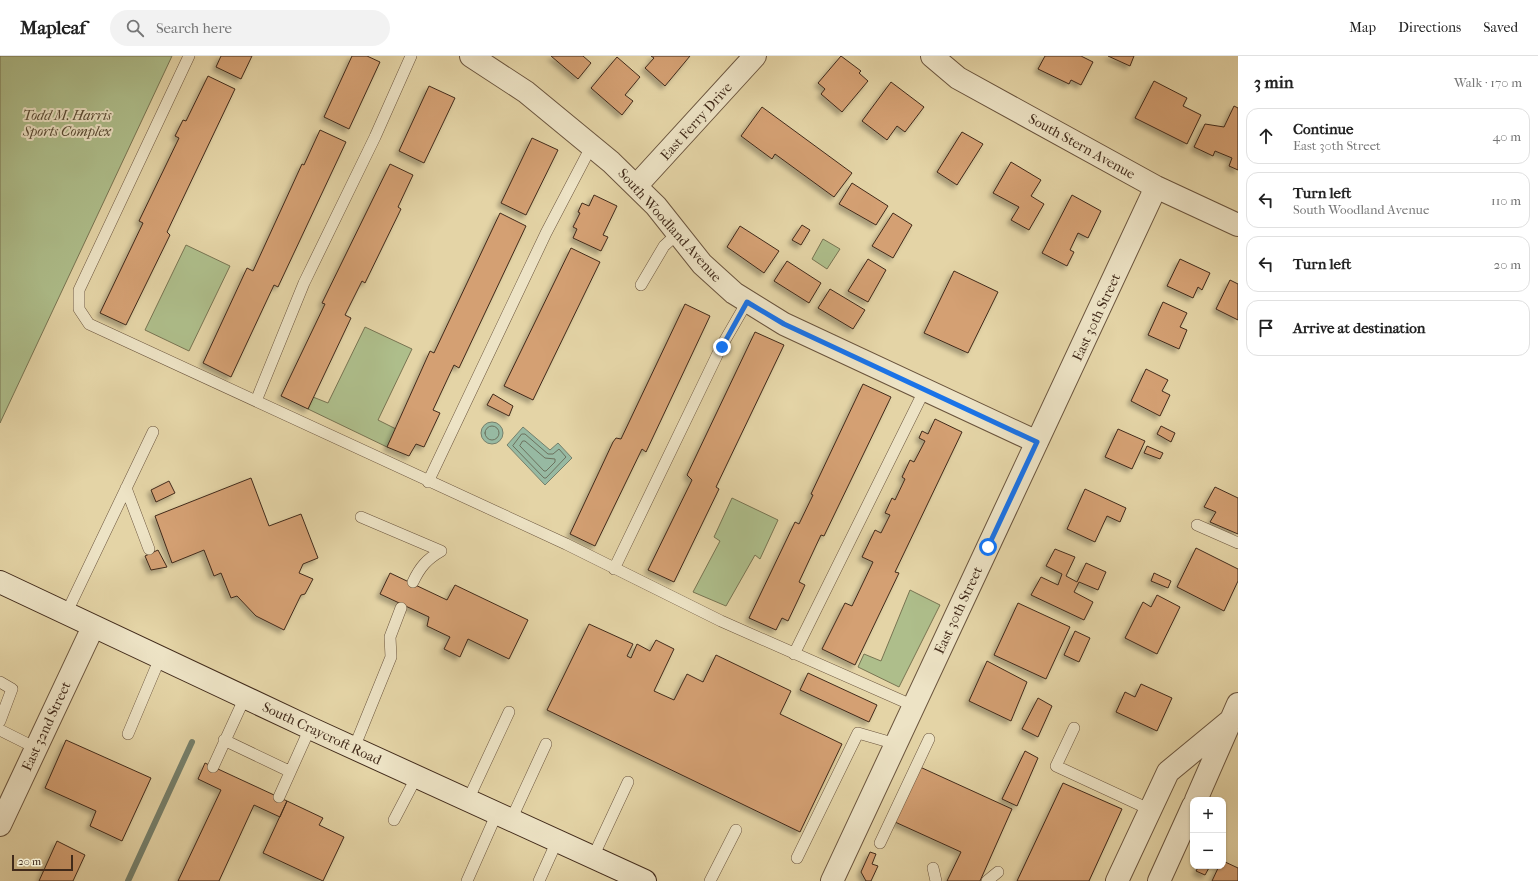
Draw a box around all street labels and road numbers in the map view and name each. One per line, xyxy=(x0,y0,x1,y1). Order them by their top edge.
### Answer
street label: East Ferry Drive xyxy=(657,79,736,164)
street label: South Stern Avenue xyxy=(1025,110,1138,183)
street label: South Woodland Avenue xyxy=(614,165,725,286)
street label: East 30th Street xyxy=(1069,271,1124,364)
street label: East 30th Street xyxy=(931,564,986,657)
street label: East 32nd Street xyxy=(18,679,75,774)
street label: South Craycroft Road xyxy=(259,698,384,769)

